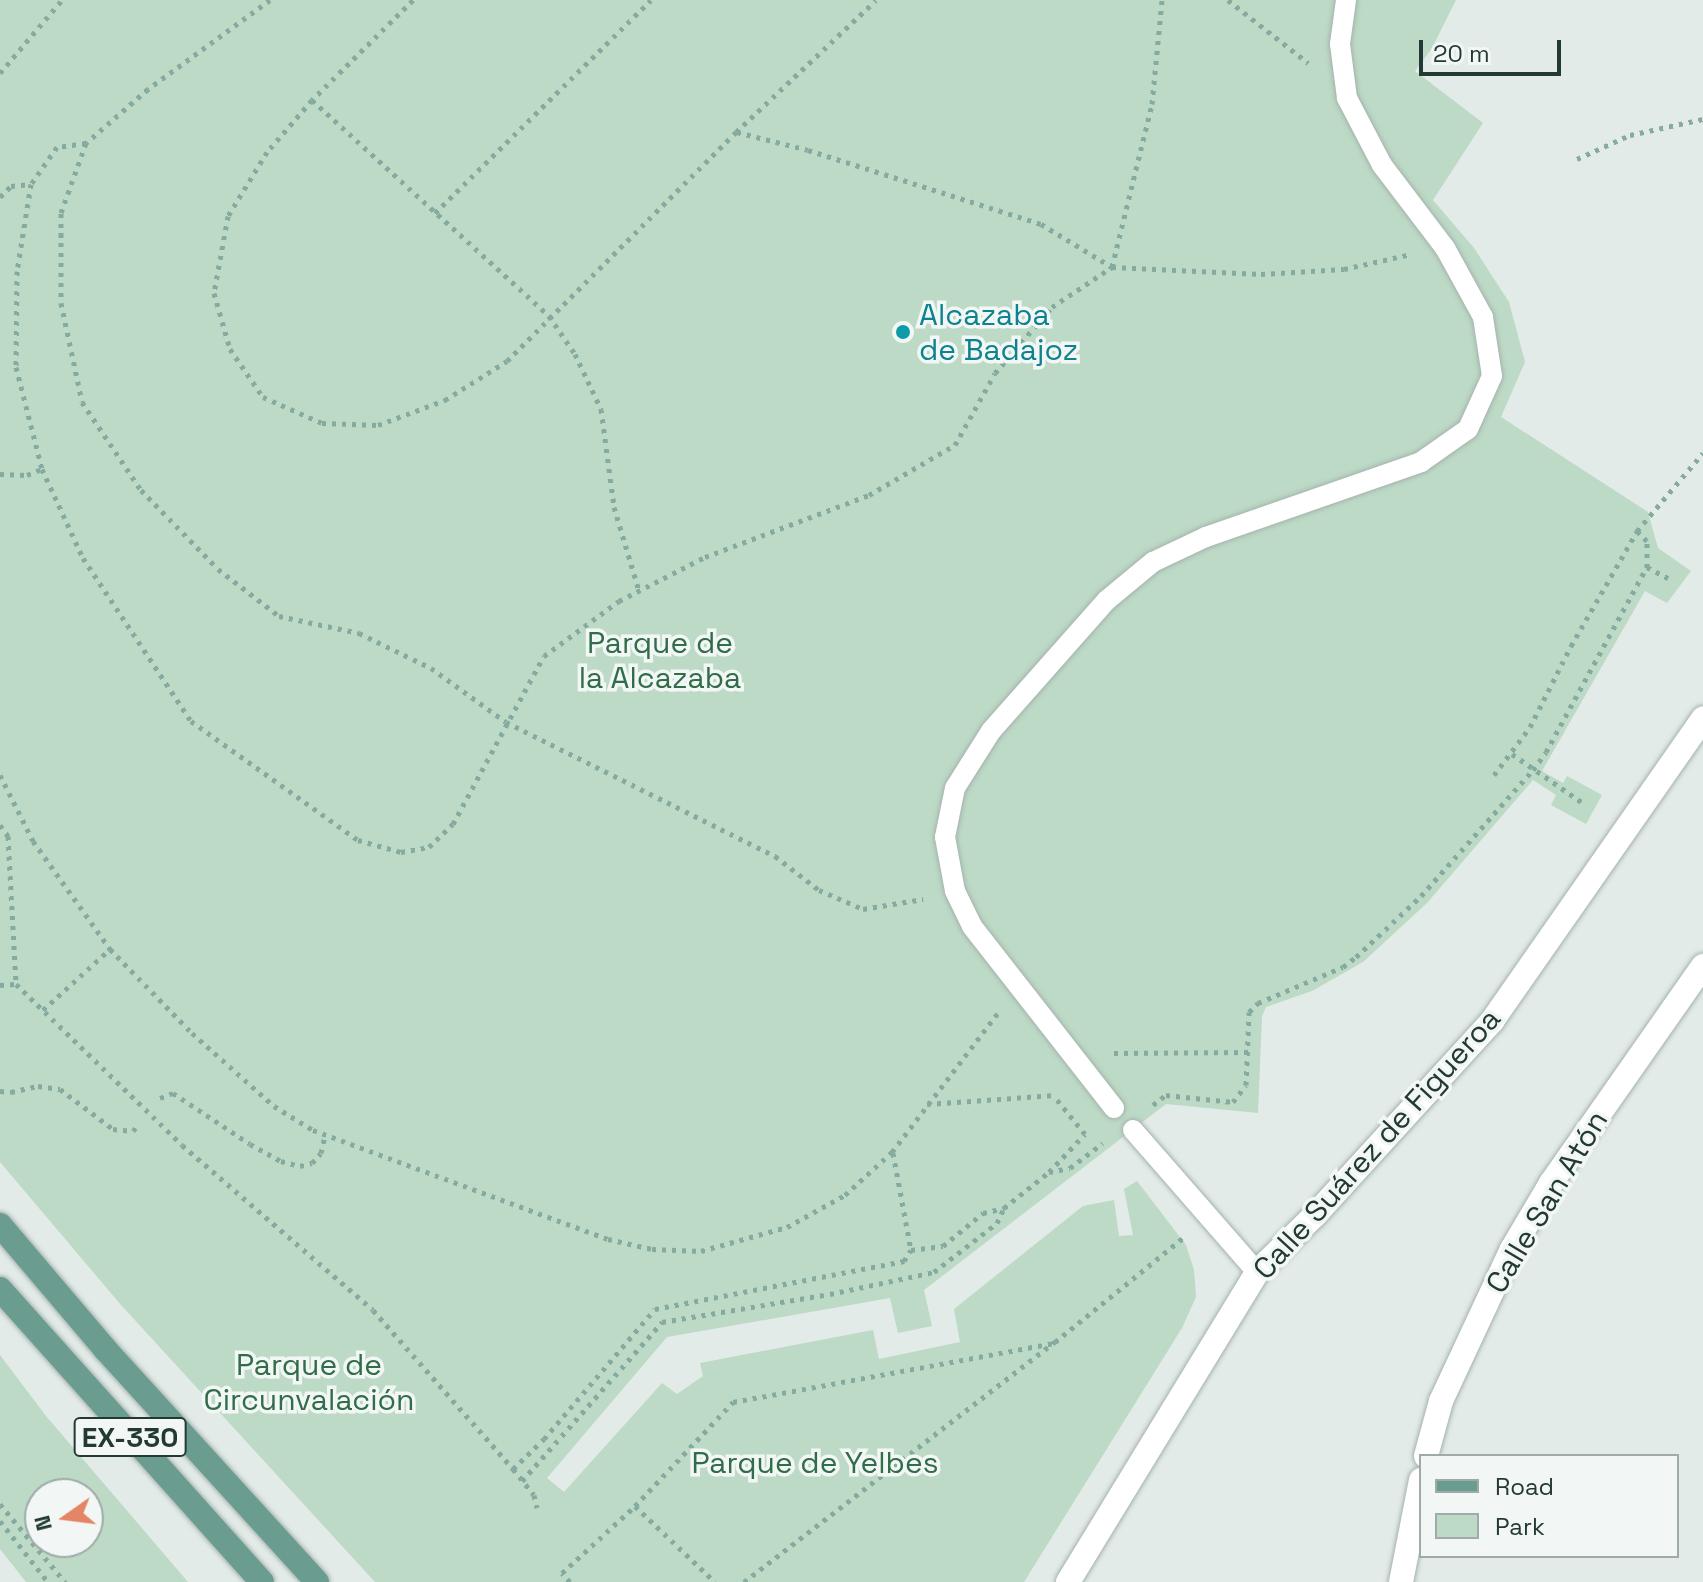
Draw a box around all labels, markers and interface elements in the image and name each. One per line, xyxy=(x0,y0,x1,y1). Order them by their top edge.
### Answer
scale bar xyxy=(1423,24,1565,74)
text: 20 m xyxy=(1433,38,1490,69)
place label: Alcazaba de Badajoz xyxy=(919,297,1078,368)
marker: Alcazaba de Badajoz xyxy=(894,323,912,341)
park label: Parque de la Alcazaba xyxy=(578,625,742,696)
street label: Calle Suárez de Figueroa xyxy=(1246,1001,1508,1287)
street label: Calle San Atón xyxy=(1478,1104,1616,1300)
park label: Parque de Circunvalación xyxy=(204,1347,414,1418)
road number: EX-330 xyxy=(72,1413,188,1461)
park label: Parque de Yelbes xyxy=(691,1445,939,1481)
legend xyxy=(1419,1454,1679,1558)
text: Road xyxy=(1495,1471,1554,1502)
north arrow xyxy=(24,1478,104,1558)
text: Park xyxy=(1495,1511,1545,1542)
text: N xyxy=(27,1513,58,1534)

